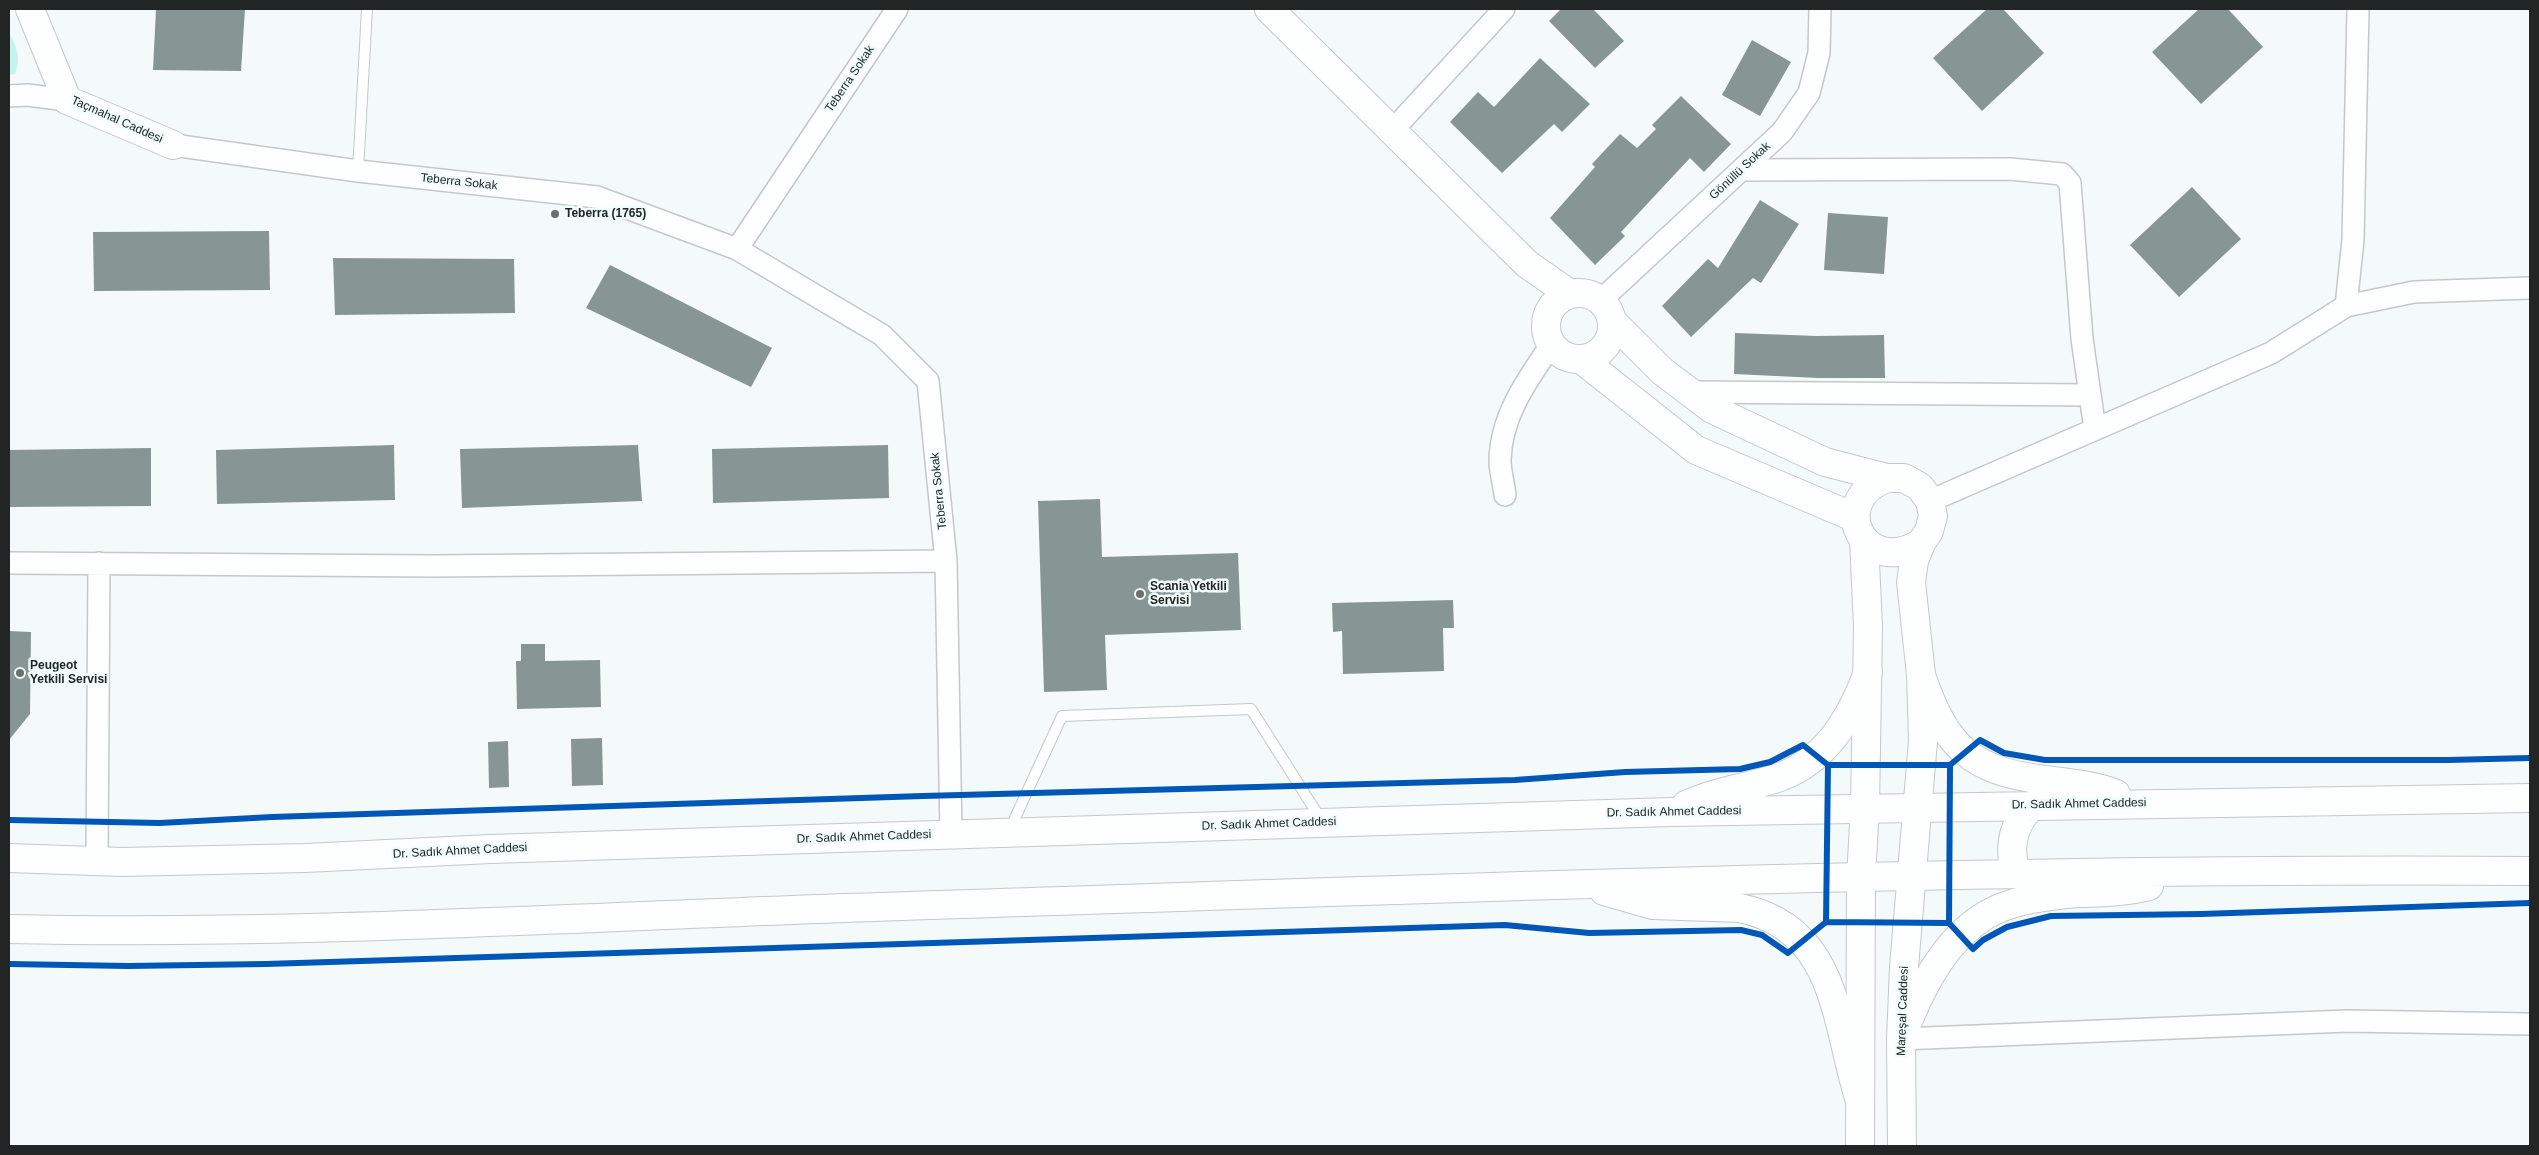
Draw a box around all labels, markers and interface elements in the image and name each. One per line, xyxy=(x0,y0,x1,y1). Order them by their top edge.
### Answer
street label: Teberra Sokak xyxy=(822,43,878,115)
street label: Taçmahal Caddesi xyxy=(69,93,165,147)
street label: Gönüllü Sokak xyxy=(1707,139,1773,203)
street label: Teberra Sokak xyxy=(420,171,498,193)
place label: Teberra (1765) xyxy=(565,207,646,221)
marker: Teberra (1765) xyxy=(549,208,561,220)
street label: Teberra Sokak xyxy=(928,452,950,530)
place label: Scania Yetkili Servisi xyxy=(1150,580,1227,608)
marker: Scania Yetkili Servisi xyxy=(1134,588,1146,600)
place label: Peugeot Yetkili Servisi xyxy=(30,659,107,687)
marker: Peugeot Yetkili Servisi xyxy=(14,667,26,679)
street label: Dr. Sadık Ahmet Caddesi xyxy=(2012,796,2146,812)
street label: Dr. Sadık Ahmet Caddesi xyxy=(1607,804,1741,820)
street label: Dr. Sadık Ahmet Caddesi xyxy=(1201,814,1337,834)
street label: Dr. Sadık Ahmet Caddesi xyxy=(796,827,932,847)
street label: Dr. Sadık Ahmet Caddesi xyxy=(392,840,528,862)
street label: Mareşal Caddesi xyxy=(1894,966,1912,1056)

